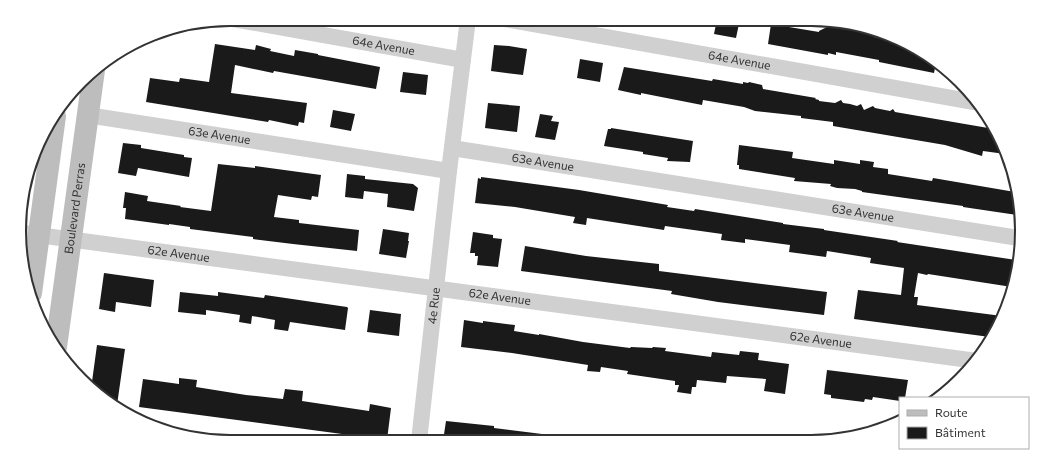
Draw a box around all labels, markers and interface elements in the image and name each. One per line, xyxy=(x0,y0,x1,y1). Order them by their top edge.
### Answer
street label: 64e Avenue xyxy=(351,32,416,57)
street label: 64e Avenue xyxy=(707,47,772,72)
street label: 63e Avenue xyxy=(187,123,252,146)
street label: 63e Avenue xyxy=(511,150,575,173)
street label: Boulevard Perras xyxy=(61,162,87,255)
street label: 63e Avenue xyxy=(831,200,895,224)
street label: 62e Avenue xyxy=(147,242,211,264)
street label: 62e Avenue xyxy=(468,285,532,307)
street label: 4e Rue xyxy=(424,287,442,325)
street label: 62e Avenue xyxy=(789,328,853,350)
legend xyxy=(899,397,1029,449)
text: Route xyxy=(935,405,968,419)
text: Bâtiment xyxy=(935,425,986,439)

